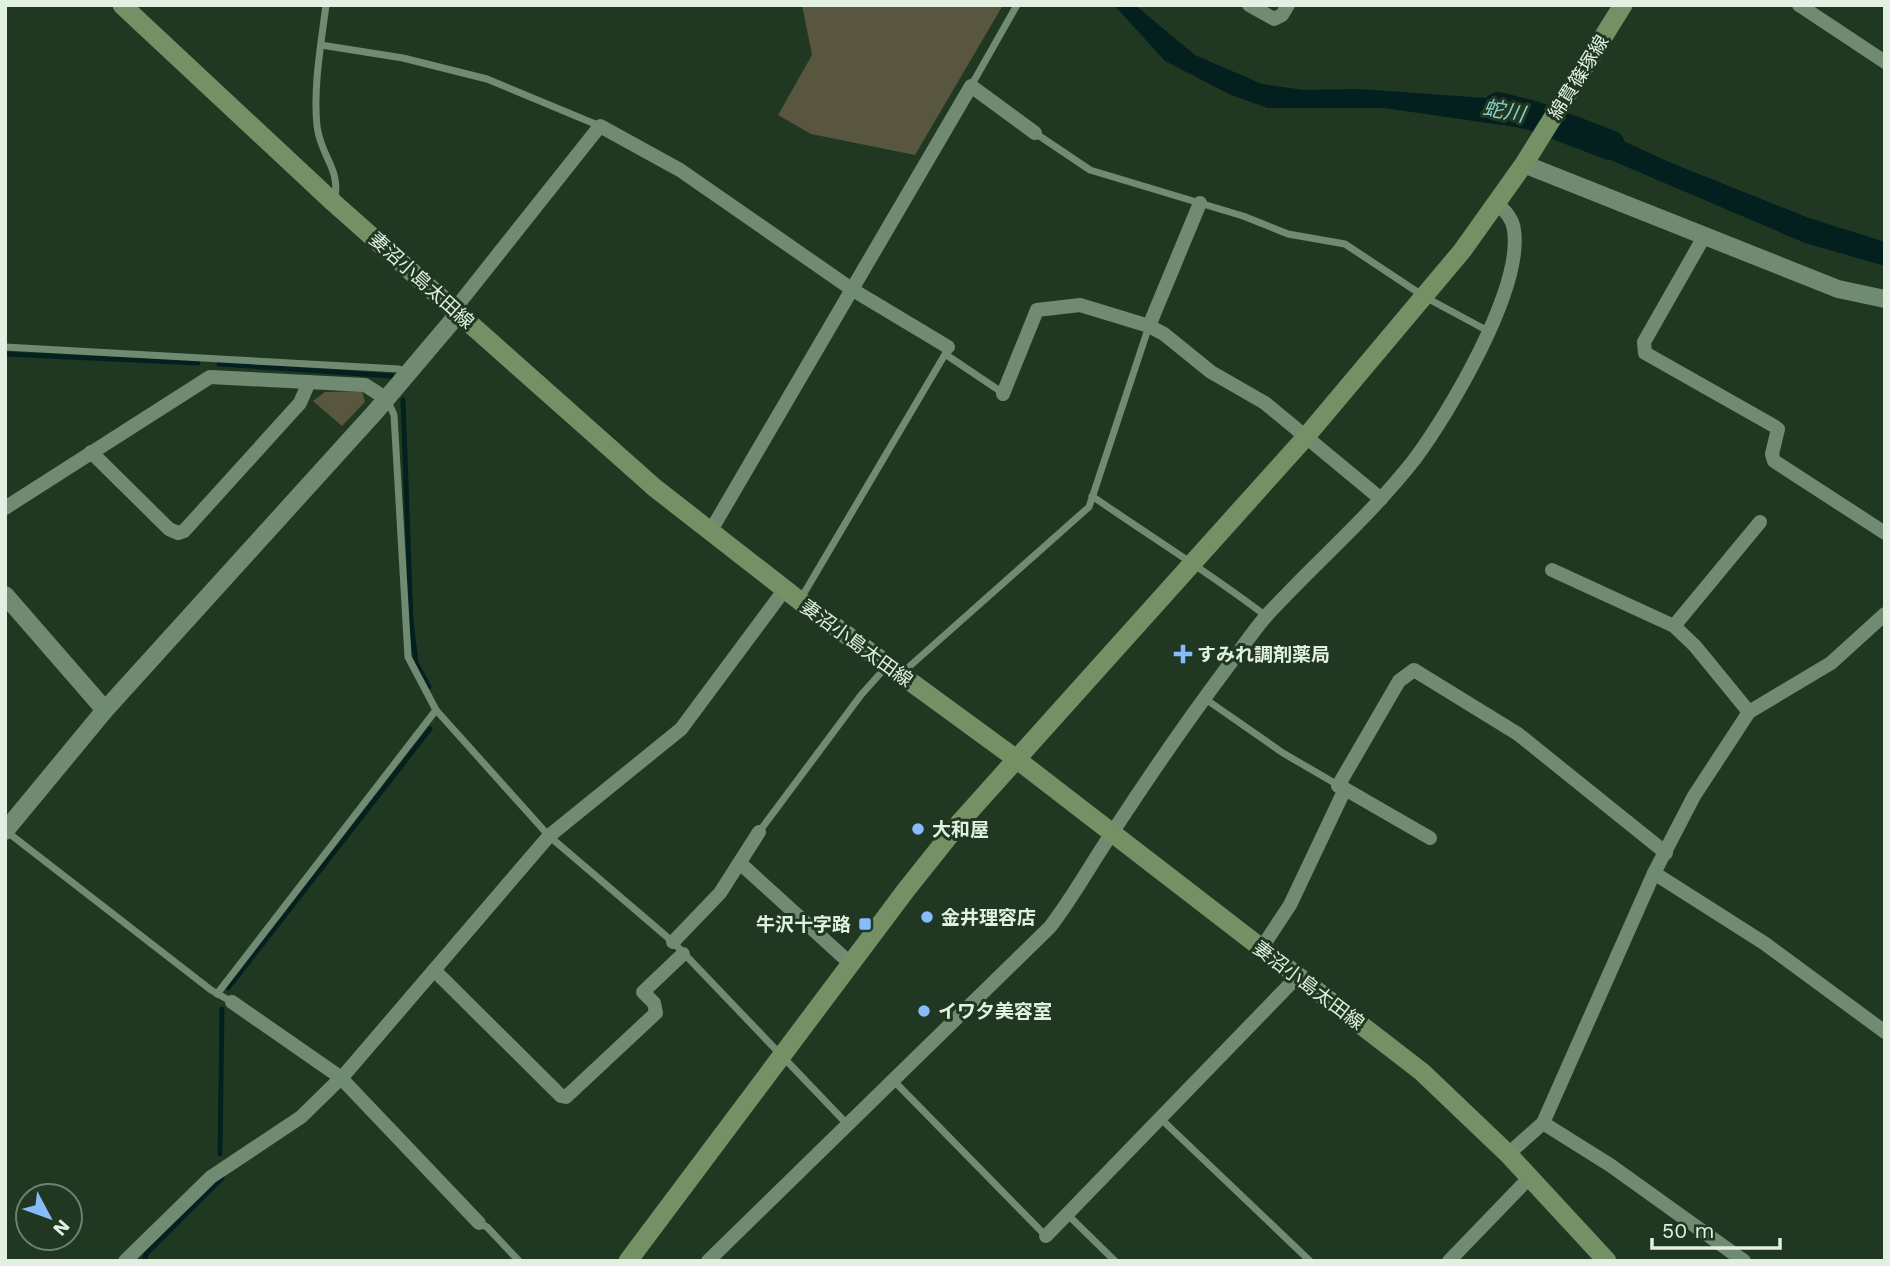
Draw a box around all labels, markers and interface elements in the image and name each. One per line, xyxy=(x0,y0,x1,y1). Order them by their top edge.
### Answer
street label: 綿貫篠塚線 xyxy=(1543,31,1613,124)
water label: 蛇川 xyxy=(1481,95,1529,127)
street label: 妻沼小島太田線 xyxy=(365,227,479,333)
street label: 妻沼小島太田線 xyxy=(796,595,917,692)
place label: すみれ調剤薬局 xyxy=(1197,643,1330,666)
marker: すみれ調剤薬局 xyxy=(1175,646,1191,662)
place label: 大和屋 xyxy=(932,818,989,841)
marker: 大和屋 xyxy=(910,821,926,837)
place label: 金井理容店 xyxy=(941,906,1036,929)
marker: 金井理容店 xyxy=(919,909,935,925)
place label: 牛沢十字路 xyxy=(756,913,851,936)
marker: 牛沢十字路 xyxy=(857,916,873,932)
street label: 妻沼小島太田線 xyxy=(1249,936,1369,1035)
place label: イワ夕美容室 xyxy=(938,1000,1052,1023)
marker: イワ夕美容室 xyxy=(916,1003,932,1019)
north arrow xyxy=(14,1182,84,1252)
scale bar xyxy=(1652,1206,1780,1250)
text: N xyxy=(48,1215,75,1241)
text: 50 m xyxy=(1662,1218,1714,1243)

